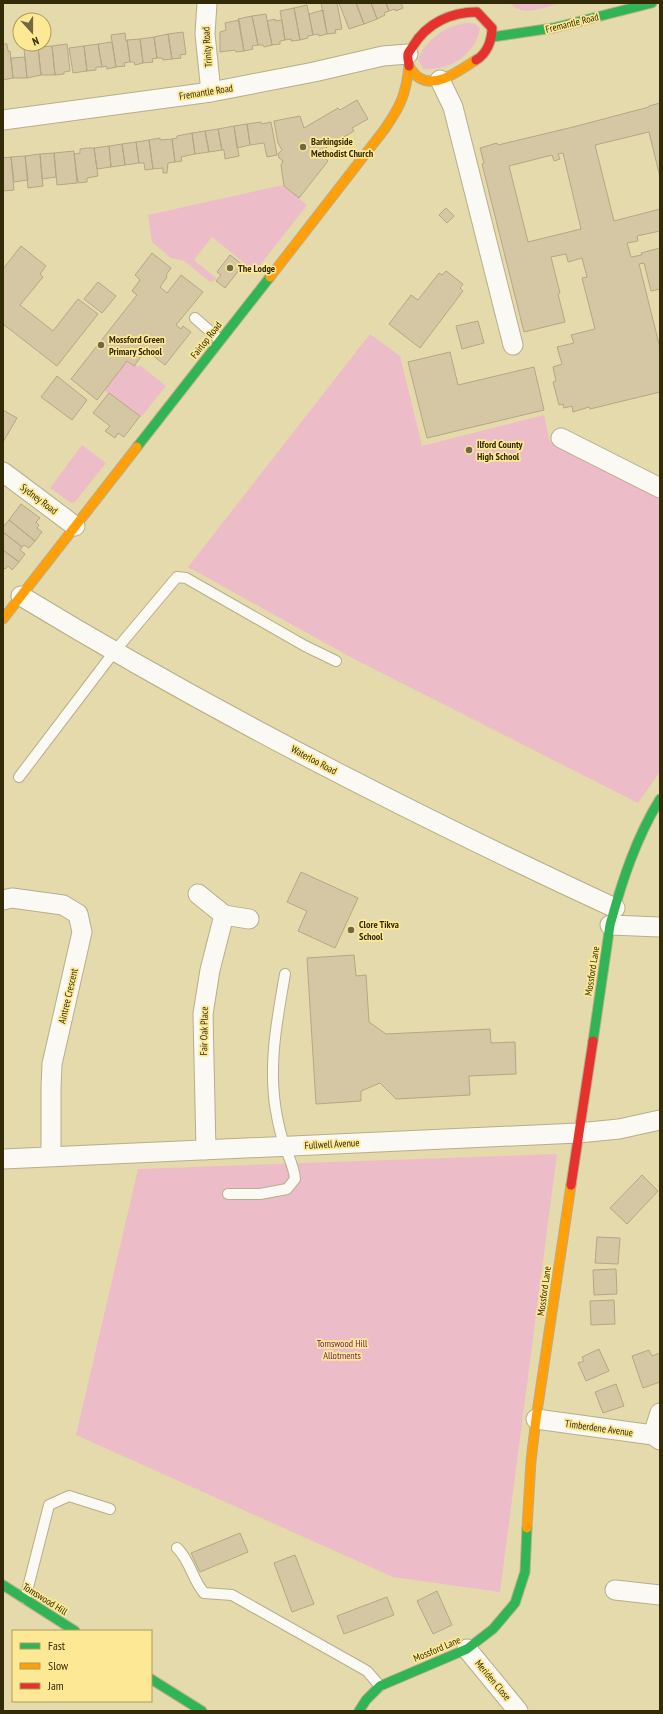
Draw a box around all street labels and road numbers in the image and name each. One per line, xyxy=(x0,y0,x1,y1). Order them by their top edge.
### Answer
street label: Fremantle Road xyxy=(544,10,600,36)
street label: Trinity Road xyxy=(199,26,215,68)
street label: Fremantle Road xyxy=(178,81,234,103)
street label: Fairlop Road xyxy=(188,319,224,361)
street label: Sydney Road xyxy=(18,481,60,517)
street label: Waterloo Road xyxy=(289,743,339,777)
street label: Mossford Lane xyxy=(582,945,602,997)
street label: Aintree Crescent xyxy=(55,967,81,1025)
street label: Fair Oak Place xyxy=(197,1006,211,1056)
street label: Fullwell Avenue xyxy=(304,1136,360,1152)
street label: Mossford Lane xyxy=(534,1265,554,1317)
street label: Timberdene Avenue xyxy=(564,1417,634,1439)
street label: Tomswood Hill xyxy=(20,1580,71,1618)
street label: Mossford Lane xyxy=(411,1633,463,1665)
street label: Meriden Close xyxy=(472,1657,514,1703)

